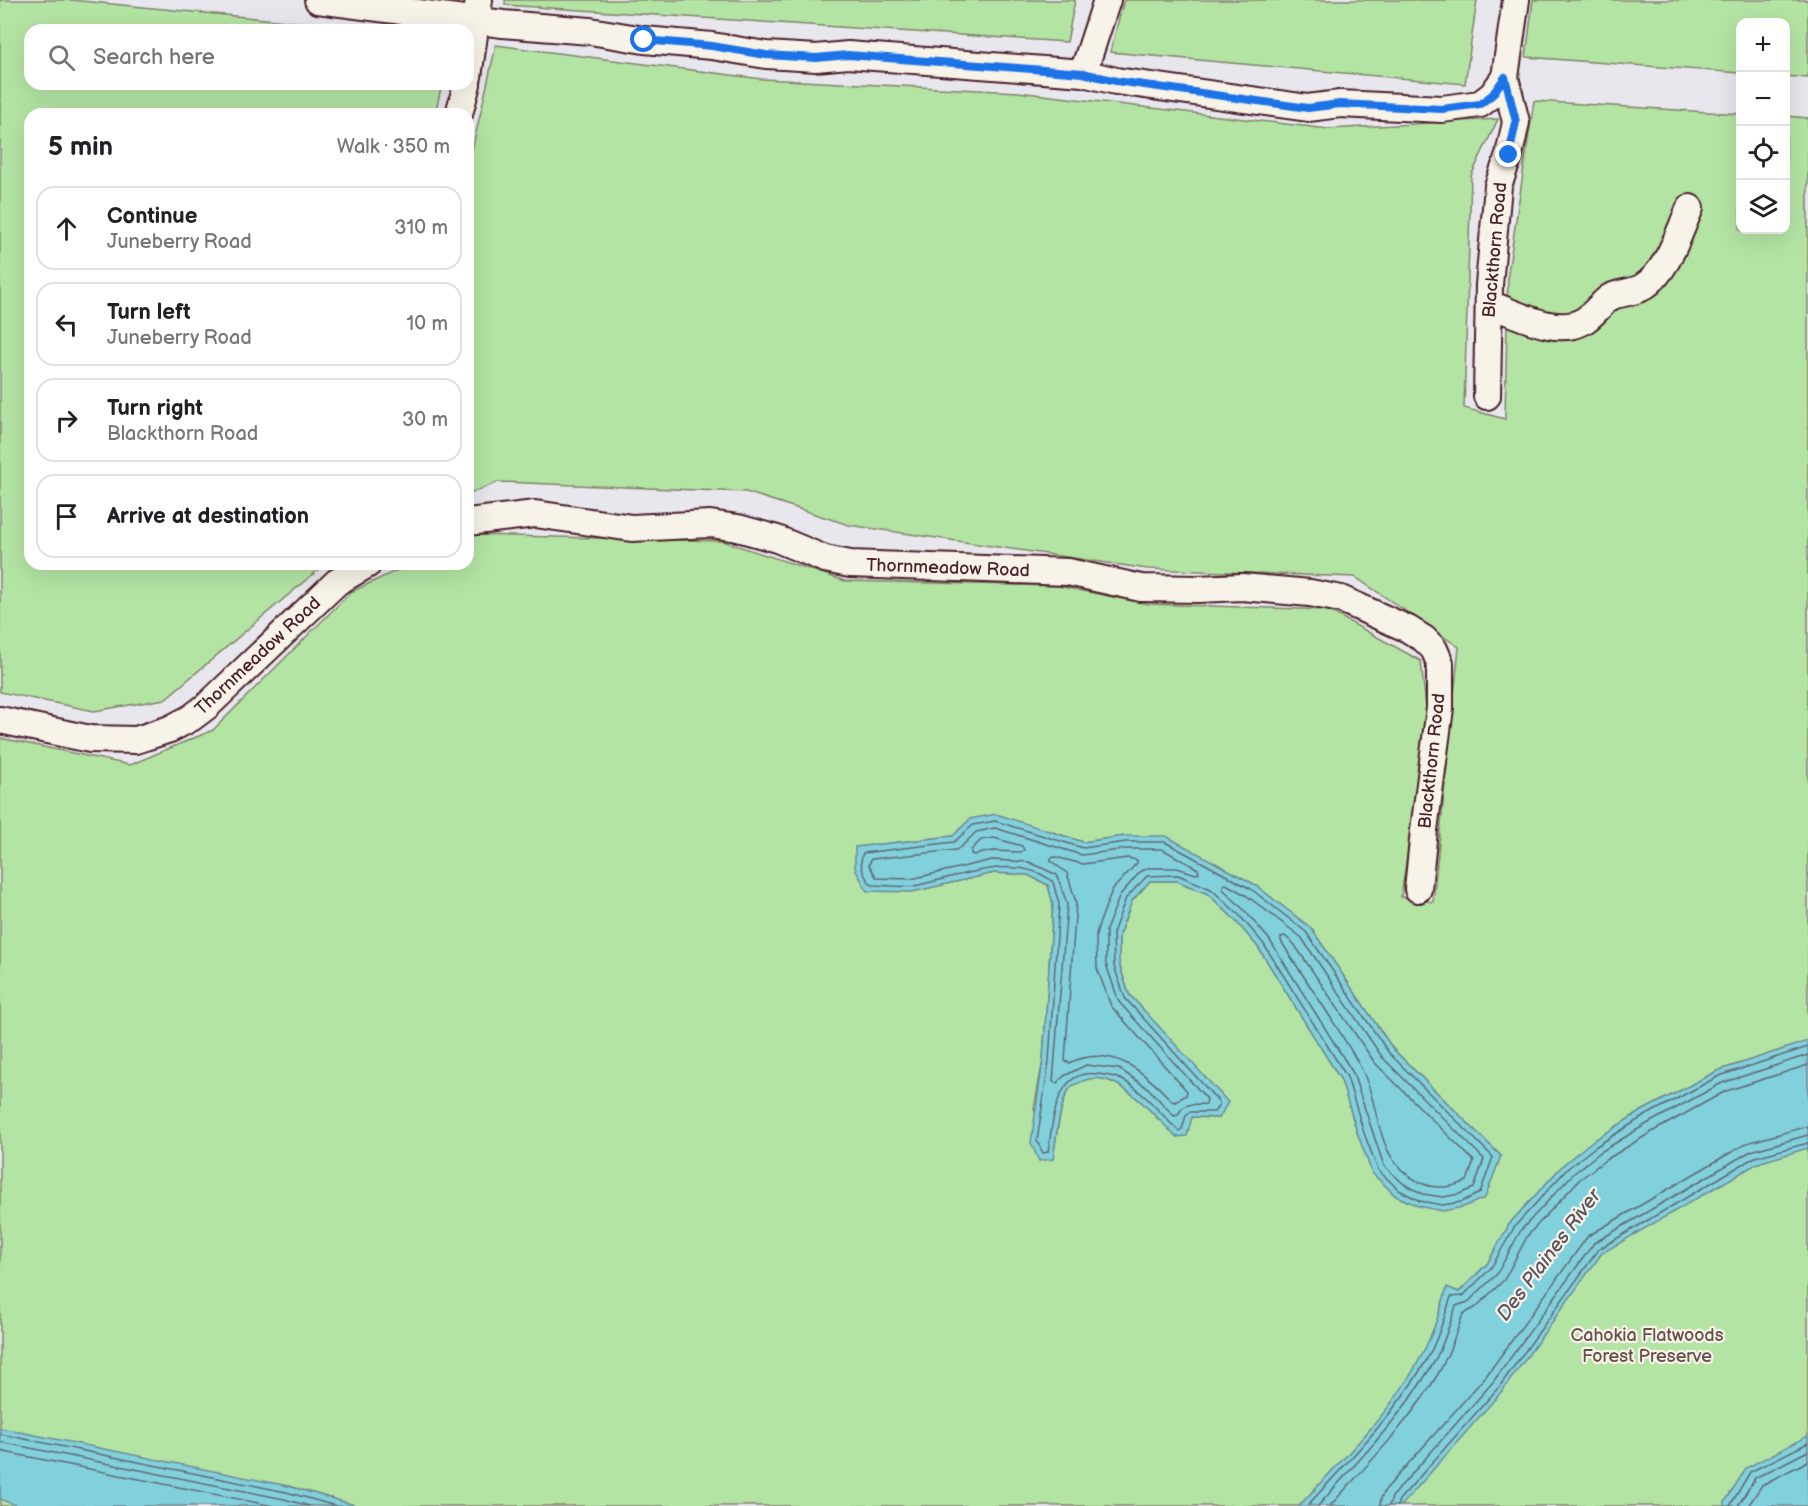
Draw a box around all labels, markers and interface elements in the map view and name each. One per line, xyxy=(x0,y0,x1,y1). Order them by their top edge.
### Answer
map controls xyxy=(1736,18,1790,234)
button: + xyxy=(1736,18,1790,72)
search box xyxy=(24,24,474,90)
route start xyxy=(630,26,656,52)
icon: search xyxy=(45,41,78,74)
text: Search here xyxy=(93,44,215,71)
button: − xyxy=(1736,72,1790,126)
button: locate xyxy=(1736,126,1790,180)
text: 5 min xyxy=(48,132,113,163)
text: Walk · 350 m xyxy=(337,135,450,159)
route end xyxy=(1495,141,1521,167)
button: layers xyxy=(1736,180,1790,234)
street label: Blackthorn Road xyxy=(1479,181,1511,319)
text: Continue xyxy=(107,203,197,230)
icon: ahead xyxy=(50,212,83,245)
text: 310 m xyxy=(394,216,448,240)
text: Juneberry Road xyxy=(107,230,252,254)
text: Turn left xyxy=(107,299,191,326)
icon: left xyxy=(50,308,83,341)
text: 10 m xyxy=(407,312,448,336)
text: Juneberry Road xyxy=(107,326,252,350)
text: Turn right xyxy=(107,395,203,422)
icon: right xyxy=(50,404,83,437)
text: 30 m xyxy=(402,408,448,432)
text: Blackthorn Road xyxy=(107,422,258,446)
icon: arrive xyxy=(50,500,83,533)
text: Arrive at destination xyxy=(107,503,309,530)
street label: Thornmeadow Road xyxy=(866,555,1030,581)
street label: Thornmeadow Road xyxy=(191,592,325,720)
street label: Blackthorn Road xyxy=(1414,692,1450,830)
water label: Des Plaines River xyxy=(1492,1183,1607,1326)
park label: Cahokia Flatwoods Forest Preserve xyxy=(1570,1325,1724,1367)

